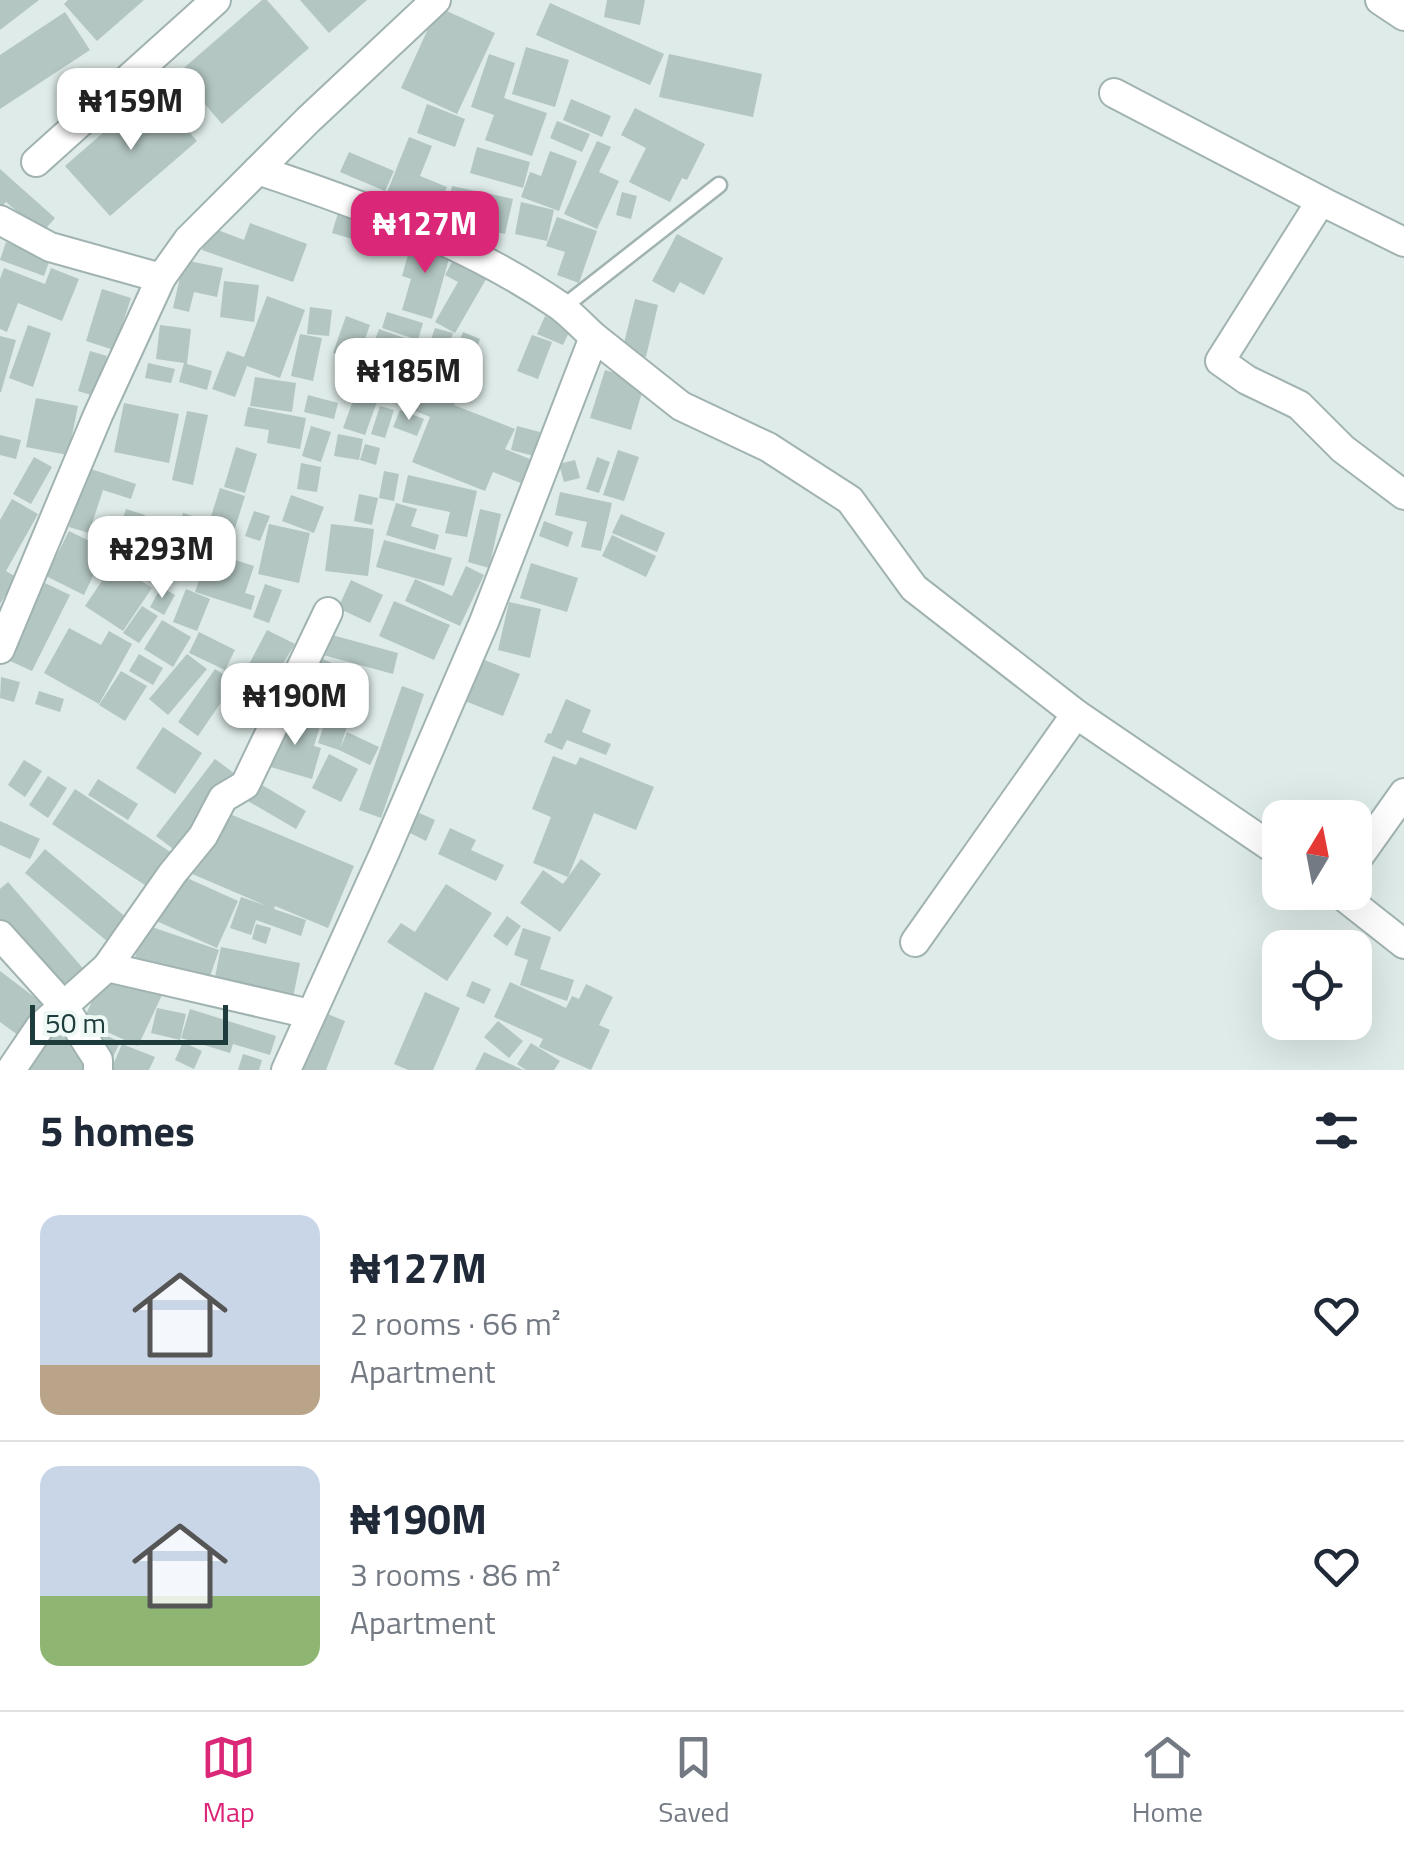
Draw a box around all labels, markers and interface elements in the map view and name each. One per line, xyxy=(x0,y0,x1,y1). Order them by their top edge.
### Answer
pin: ₦159M xyxy=(61,68,201,153)
text: ₦159M xyxy=(79,76,183,124)
pin: ₦127M xyxy=(355,191,495,276)
text: ₦127M xyxy=(373,199,477,247)
pin: ₦185M xyxy=(339,338,479,423)
text: ₦185M xyxy=(357,346,461,394)
pin: ₦293M xyxy=(92,516,232,601)
text: ₦293M xyxy=(110,524,214,572)
pin: ₦190M xyxy=(225,663,365,748)
text: ₦190M xyxy=(243,671,347,719)
north arrow xyxy=(1262,800,1372,910)
map controls xyxy=(1262,800,1372,1040)
button: locate xyxy=(1262,930,1372,1040)
scale bar xyxy=(30,1000,228,1044)
text: 50 m xyxy=(45,1001,106,1044)
text: 5 homes xyxy=(40,1098,195,1162)
icon: filters xyxy=(1309,1103,1364,1158)
text: ₦127M xyxy=(350,1235,487,1299)
icon: home xyxy=(120,1255,240,1375)
icon: heart xyxy=(1309,1288,1364,1343)
text: 2 rooms · 66 m² xyxy=(350,1299,561,1347)
text: Apartment xyxy=(350,1347,496,1395)
text: ₦190M xyxy=(350,1486,487,1550)
icon: home xyxy=(120,1506,240,1626)
icon: heart xyxy=(1309,1539,1364,1594)
text: 3 rooms · 86 m² xyxy=(350,1550,561,1598)
text: Apartment xyxy=(350,1598,496,1646)
tab: Map xyxy=(201,1730,256,1833)
tab: Saved xyxy=(658,1730,730,1833)
tab: Home xyxy=(1132,1730,1203,1833)

